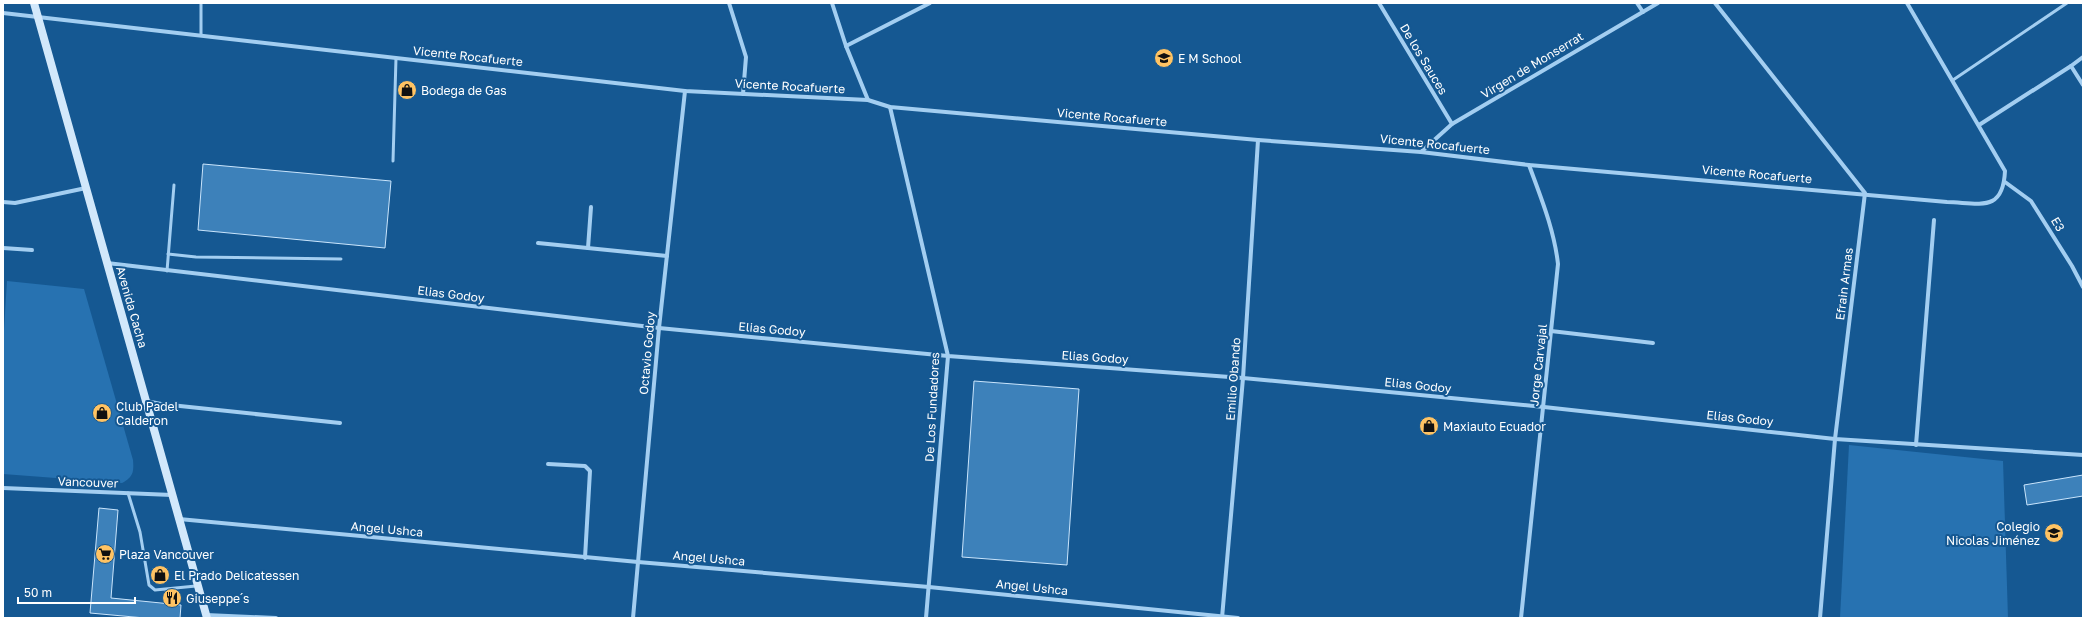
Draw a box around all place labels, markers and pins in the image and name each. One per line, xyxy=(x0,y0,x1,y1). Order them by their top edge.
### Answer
school or university icon: E M School xyxy=(1153,47,1175,69)
place label: E M School xyxy=(1178,51,1242,66)
shop icon: Bodega de Gas xyxy=(396,79,418,101)
place label: Bodega de Gas xyxy=(421,83,507,98)
place label: Club Padel Calderon xyxy=(116,399,179,428)
shop icon: Club Padel Calderon xyxy=(91,402,113,424)
shop icon: Maxiauto Ecuador xyxy=(1418,415,1440,437)
place label: Maxiauto Ecuador xyxy=(1443,419,1546,434)
place label: Colegio Nicolas Jiménez xyxy=(1946,519,2040,548)
school or university icon: Colegio Nicolas Jiménez xyxy=(2043,522,2065,544)
supermarket icon: Plaza Vancouver xyxy=(94,543,116,565)
place label: Plaza Vancouver xyxy=(119,547,214,562)
shop icon: El Prado Delicatessen xyxy=(149,564,171,586)
place label: El Prado Delicatessen xyxy=(174,568,299,583)
restaurant icon: Giuseppe´s xyxy=(161,587,183,609)
place label: Giuseppe´s xyxy=(186,591,249,606)

